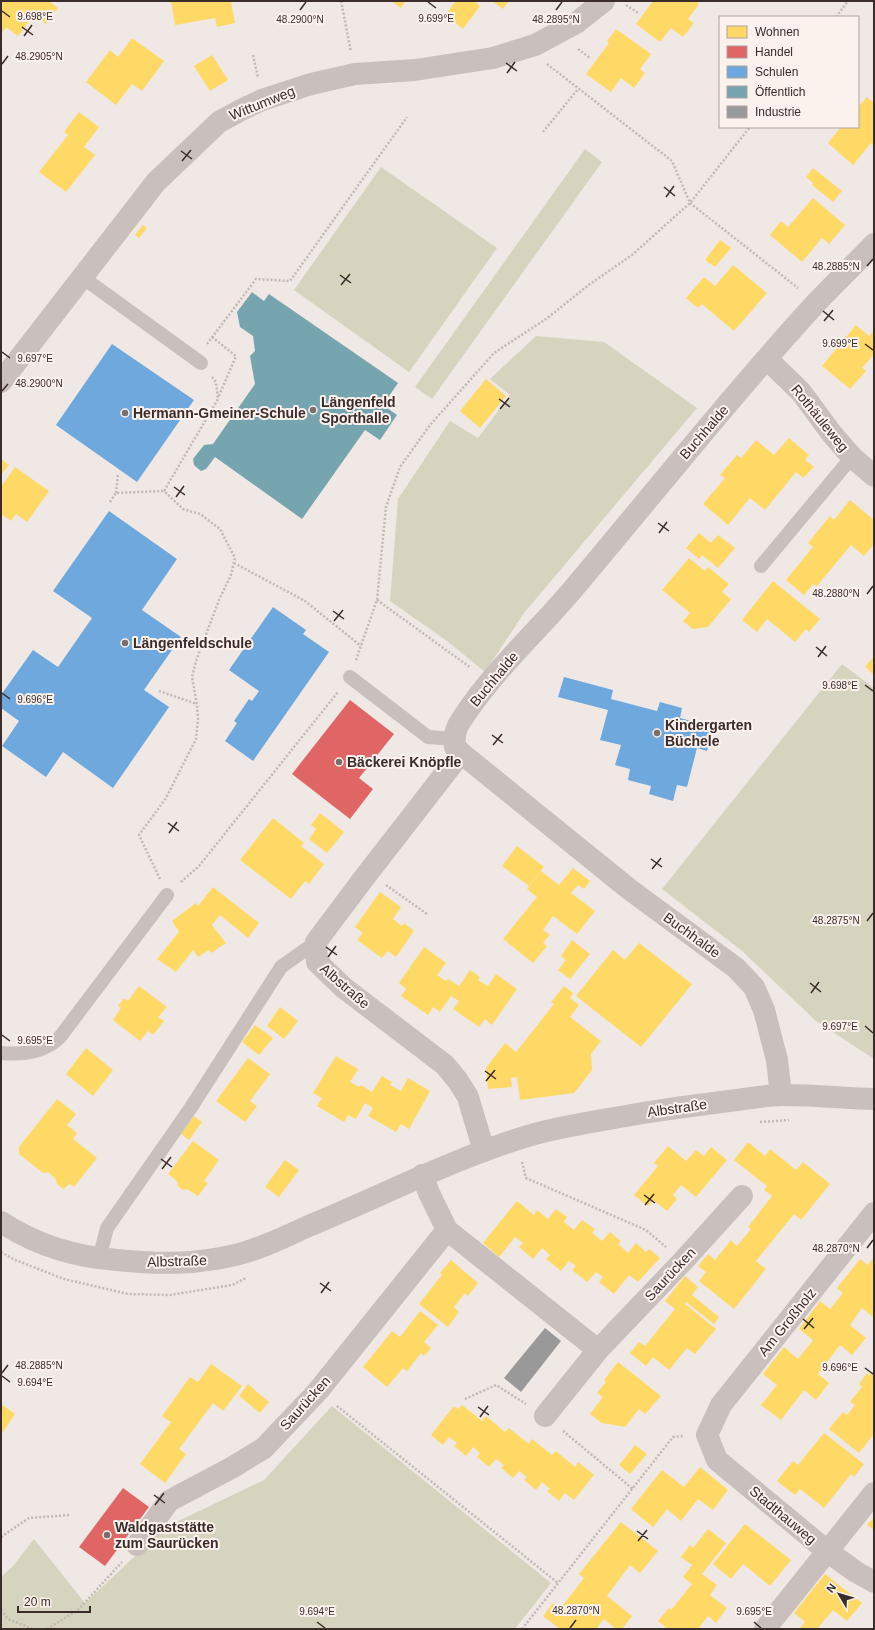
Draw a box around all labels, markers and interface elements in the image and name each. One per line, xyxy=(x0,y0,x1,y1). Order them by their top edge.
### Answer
text: 9.698°E xyxy=(17,11,53,22)
text: 9.699°E xyxy=(418,13,454,24)
text: 48.2900°N xyxy=(276,14,324,25)
text: 48.2895°N xyxy=(532,14,580,25)
legend xyxy=(719,16,859,128)
text: Wohnen xyxy=(755,25,799,39)
text: Handel xyxy=(755,45,793,59)
text: 48.2905°N xyxy=(15,51,63,62)
text: Schulen xyxy=(755,65,798,79)
street label: Wittumweg xyxy=(227,83,297,123)
text: Öffentlich xyxy=(755,85,805,99)
text: Industrie xyxy=(755,105,801,119)
text: 48.2885°N xyxy=(812,261,860,272)
text: 9.699°E xyxy=(822,338,858,349)
text: 9.697°E xyxy=(17,353,53,364)
text: 48.2900°N xyxy=(15,378,63,389)
street label: Rothäuleweg xyxy=(788,381,852,455)
place label: Längenfeld Sporthalle xyxy=(321,394,396,426)
street label: Buchhalde xyxy=(676,402,732,462)
place label: Hermann-Gmeiner-Schule xyxy=(133,405,306,421)
marker: Längenfeld Sporthalle xyxy=(308,405,318,415)
marker: Hermann-Gmeiner-Schule xyxy=(120,408,130,418)
text: 48.2880°N xyxy=(812,588,860,599)
place label: Längenfeldschule xyxy=(133,635,252,651)
marker: Längenfeldschule xyxy=(120,638,130,648)
street label: Buchhalde xyxy=(467,648,522,709)
text: 9.698°E xyxy=(822,680,858,691)
text: 9.696°E xyxy=(17,694,53,705)
place label: Kindergarten Büchele xyxy=(665,717,752,749)
marker: Kindergarten Büchele xyxy=(652,728,662,738)
place label: Bäckerei Knöpfle xyxy=(347,754,462,770)
marker: Bäckerei Knöpfle xyxy=(334,757,344,767)
street label: Buchhalde xyxy=(661,909,724,961)
text: 48.2875°N xyxy=(812,915,860,926)
street label: Albstraße xyxy=(317,960,373,1012)
text: 9.697°E xyxy=(822,1021,858,1032)
text: 9.695°E xyxy=(17,1035,53,1046)
street label: Albstraße xyxy=(646,1096,708,1120)
text: 48.2870°N xyxy=(812,1243,860,1254)
street label: Saurücken xyxy=(641,1244,699,1304)
street label: Albstraße xyxy=(147,1252,207,1270)
street label: Am Großholz xyxy=(755,1285,819,1359)
text: 48.2885°N xyxy=(15,1360,63,1371)
text: 9.696°E xyxy=(822,1362,858,1373)
street label: Saurücken xyxy=(277,1373,333,1433)
text: 9.694°E xyxy=(17,1377,53,1388)
street label: Stadthauweg xyxy=(747,1483,819,1547)
place label: Waldgaststätte zum Saurücken xyxy=(115,1519,218,1551)
marker: Waldgaststätte zum Saurücken xyxy=(102,1530,112,1540)
north arrow xyxy=(819,1574,859,1614)
text: N xyxy=(824,1581,838,1595)
scale bar xyxy=(18,1588,90,1614)
text: 20 m xyxy=(24,1595,51,1609)
text: 48.2870°N xyxy=(552,1605,600,1616)
text: 9.694°E xyxy=(299,1606,335,1617)
text: 9.695°E xyxy=(736,1606,772,1617)

